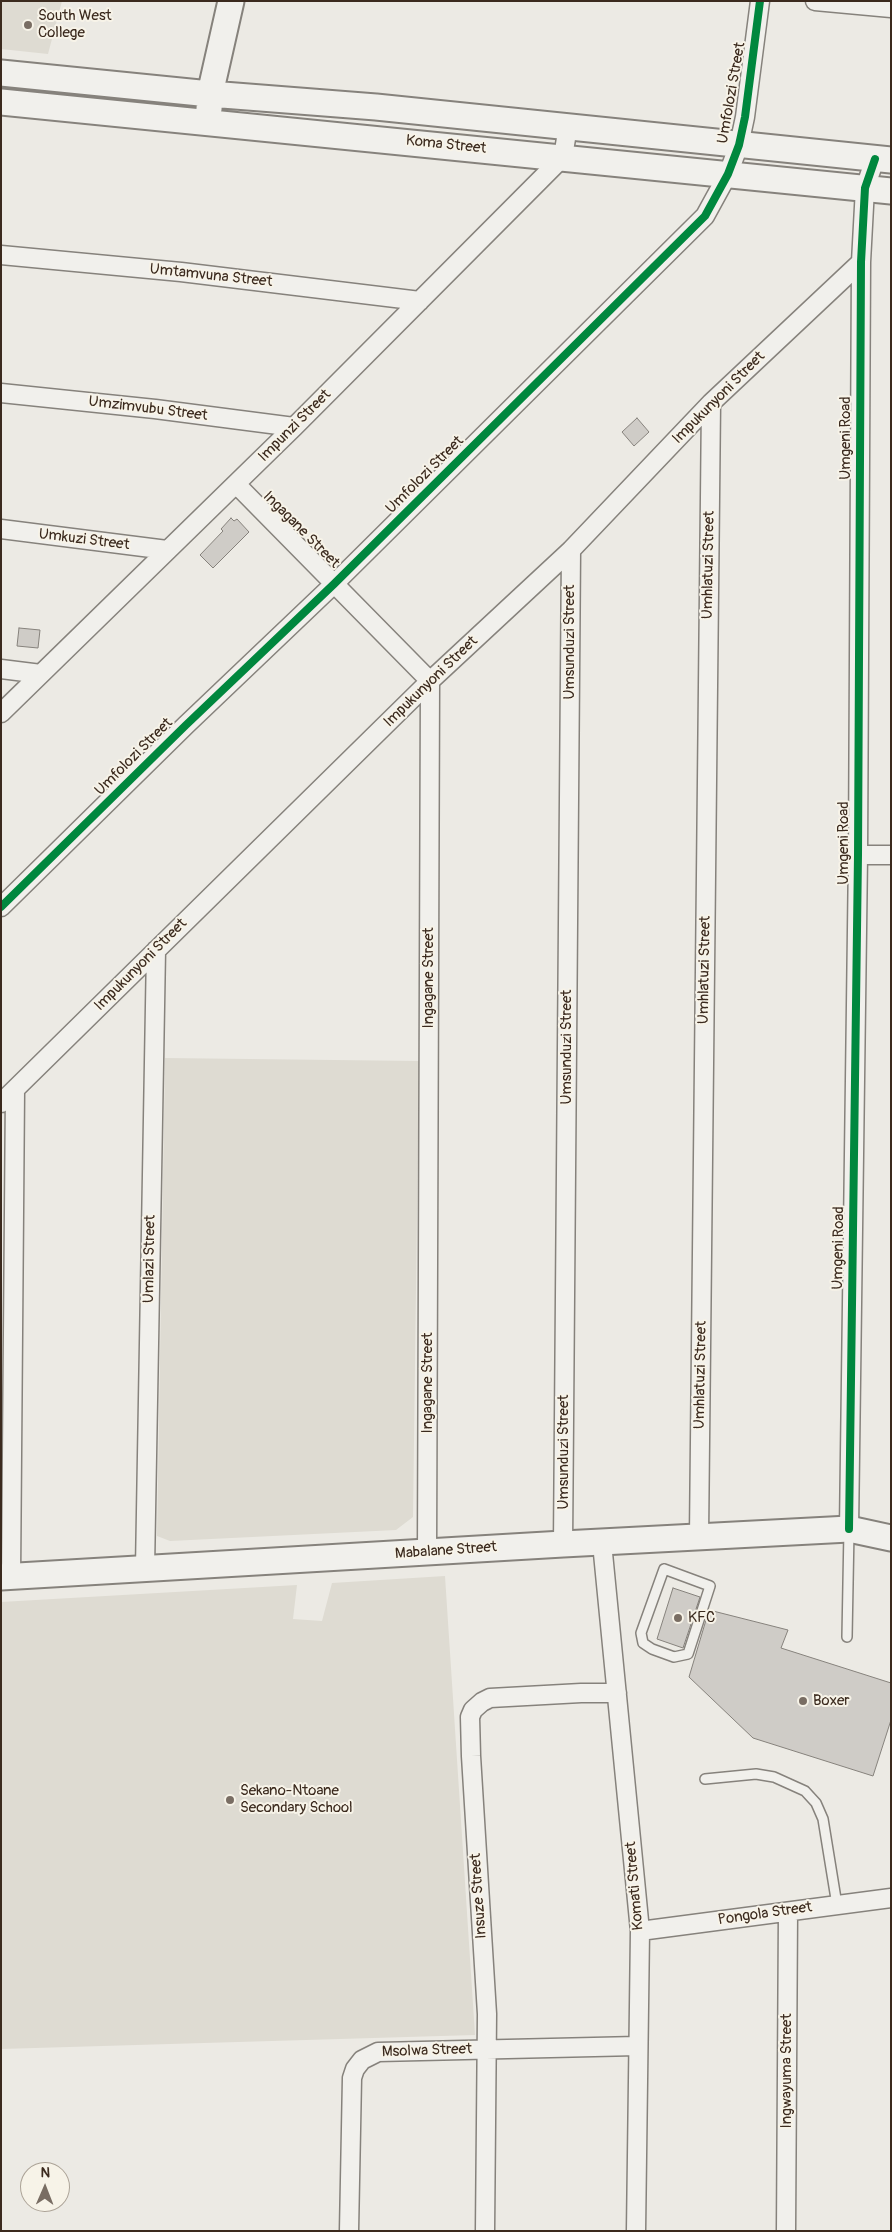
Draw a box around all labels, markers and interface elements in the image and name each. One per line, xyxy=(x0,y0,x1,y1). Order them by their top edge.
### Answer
place label: South West College xyxy=(38,7,112,42)
marker: South West College xyxy=(22,19,34,31)
street label: Umfolozi Street xyxy=(714,41,750,145)
street label: Koma Street xyxy=(405,132,487,158)
street label: Umtamvuna Street xyxy=(149,261,273,291)
street label: Impukunyoni Street xyxy=(669,348,769,448)
street label: Impunzi Street xyxy=(255,386,335,466)
street label: Umzimvubu Street xyxy=(87,393,209,425)
street label: Umgeni Road xyxy=(837,396,855,480)
street label: Umfolozi Street xyxy=(382,432,468,518)
street label: Ingagane Street xyxy=(259,488,343,572)
street label: Umhlatuzi Street xyxy=(699,511,719,619)
street label: Umkuzi Street xyxy=(38,525,130,555)
street label: Umsunduzi Street xyxy=(561,585,579,699)
street label: Impukunyoni Street xyxy=(380,633,482,731)
street label: Umfolozi Street xyxy=(91,714,177,800)
street label: Umgeni Road xyxy=(835,801,853,885)
street label: Impukunyoni Street xyxy=(91,915,191,1015)
street label: Umhlatuzi Street xyxy=(695,916,715,1024)
street label: Ingagane Street xyxy=(420,927,438,1029)
street label: Umsunduzi Street xyxy=(558,990,576,1104)
street label: Umgeni Road xyxy=(829,1206,849,1290)
street label: Umlazi Street xyxy=(140,1215,160,1303)
street label: Umhlatuzi Street xyxy=(691,1321,711,1429)
street label: Ingagane Street xyxy=(419,1332,437,1434)
street label: Umsunduzi Street xyxy=(555,1395,573,1509)
street label: Mabalane Street xyxy=(394,1538,498,1564)
place label: KFC xyxy=(688,1609,715,1627)
marker: KFC xyxy=(672,1612,684,1624)
place label: Boxer xyxy=(813,1692,850,1710)
marker: Boxer xyxy=(797,1695,809,1707)
place label: Sekano-Ntoane Secondary School xyxy=(240,1782,353,1817)
marker: Sekano-Ntoane Secondary School xyxy=(224,1794,236,1806)
street label: Komati Street xyxy=(622,1841,648,1931)
street label: Insuze Street xyxy=(467,1853,491,1939)
street label: Pongola Street xyxy=(717,1898,813,1930)
street label: Ingwayuma Street xyxy=(778,2013,796,2129)
street label: Msolwa Street xyxy=(382,2040,472,2062)
north arrow xyxy=(20,2162,70,2212)
text: N xyxy=(40,2164,50,2181)

